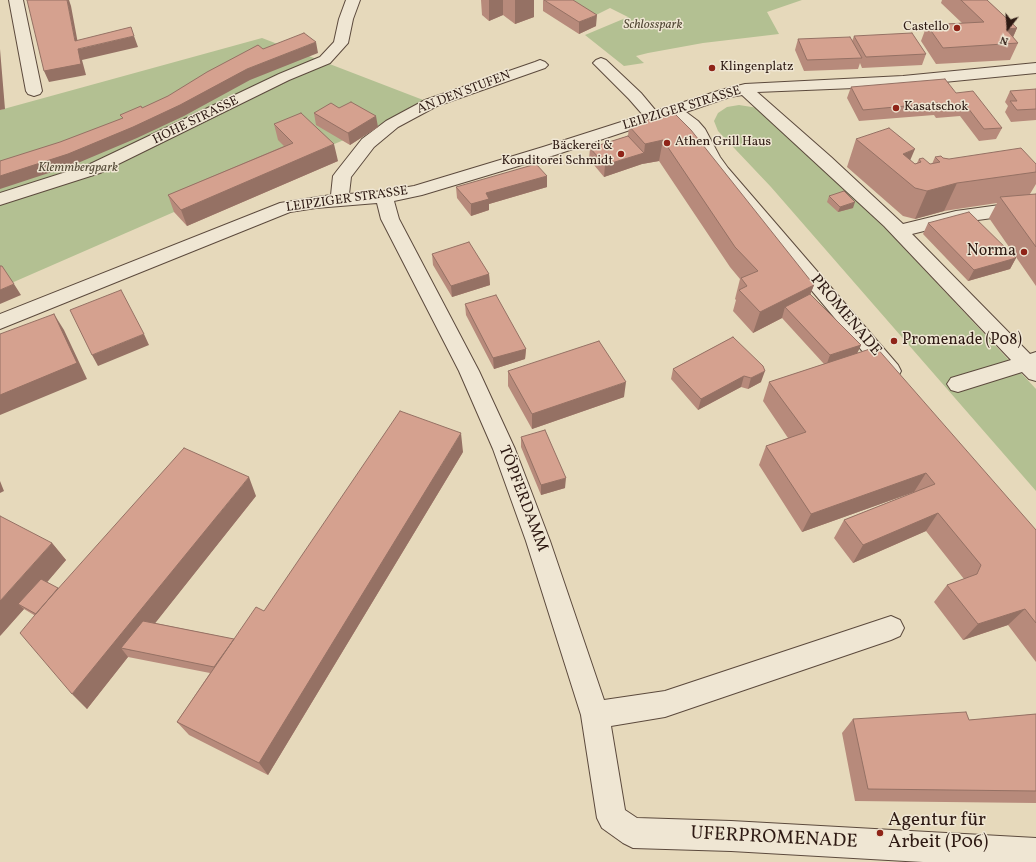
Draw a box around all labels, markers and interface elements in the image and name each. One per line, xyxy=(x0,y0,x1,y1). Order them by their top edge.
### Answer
north arrow xyxy=(988,8,1028,48)
park label: Schlosspark xyxy=(624,18,682,34)
place label: Castello xyxy=(903,20,949,36)
marker: Castello xyxy=(952,23,962,33)
text: N xyxy=(998,32,1010,48)
place label: Klingenplatz xyxy=(720,60,794,76)
marker: Klingenplatz xyxy=(707,63,717,73)
street label: AN DEN STUFEN xyxy=(415,68,513,118)
street label: LEIPZIGER STRASSE xyxy=(621,84,743,134)
street label: HOHE STRASSE xyxy=(151,93,241,149)
place label: Kasatschok xyxy=(904,100,968,116)
marker: Kasatschok xyxy=(891,103,901,113)
place label: Athen Grill Haus xyxy=(675,135,771,151)
marker: Athen Grill Haus xyxy=(662,138,672,148)
place label: Bäckerei & Konditorei Schmidt xyxy=(502,139,613,170)
marker: Bäckerei & Konditorei Schmidt xyxy=(616,149,626,159)
park label: Klemmbergpark xyxy=(38,161,118,177)
street label: LEIPZIGER STRASSE xyxy=(285,184,409,216)
place label: Norma xyxy=(967,242,1016,262)
marker: Norma xyxy=(1019,247,1029,257)
street label: PROMENADE xyxy=(805,271,885,361)
place label: Promenade (P08) xyxy=(902,331,1022,351)
marker: Promenade (P08) xyxy=(889,336,899,346)
street label: TÖPFERDAMM xyxy=(493,443,551,555)
place label: Agentur für Arbeit (P06) xyxy=(888,811,988,855)
street label: UFERPROMENADE xyxy=(690,823,858,855)
marker: Agentur für Arbeit (P06) xyxy=(875,828,885,838)

